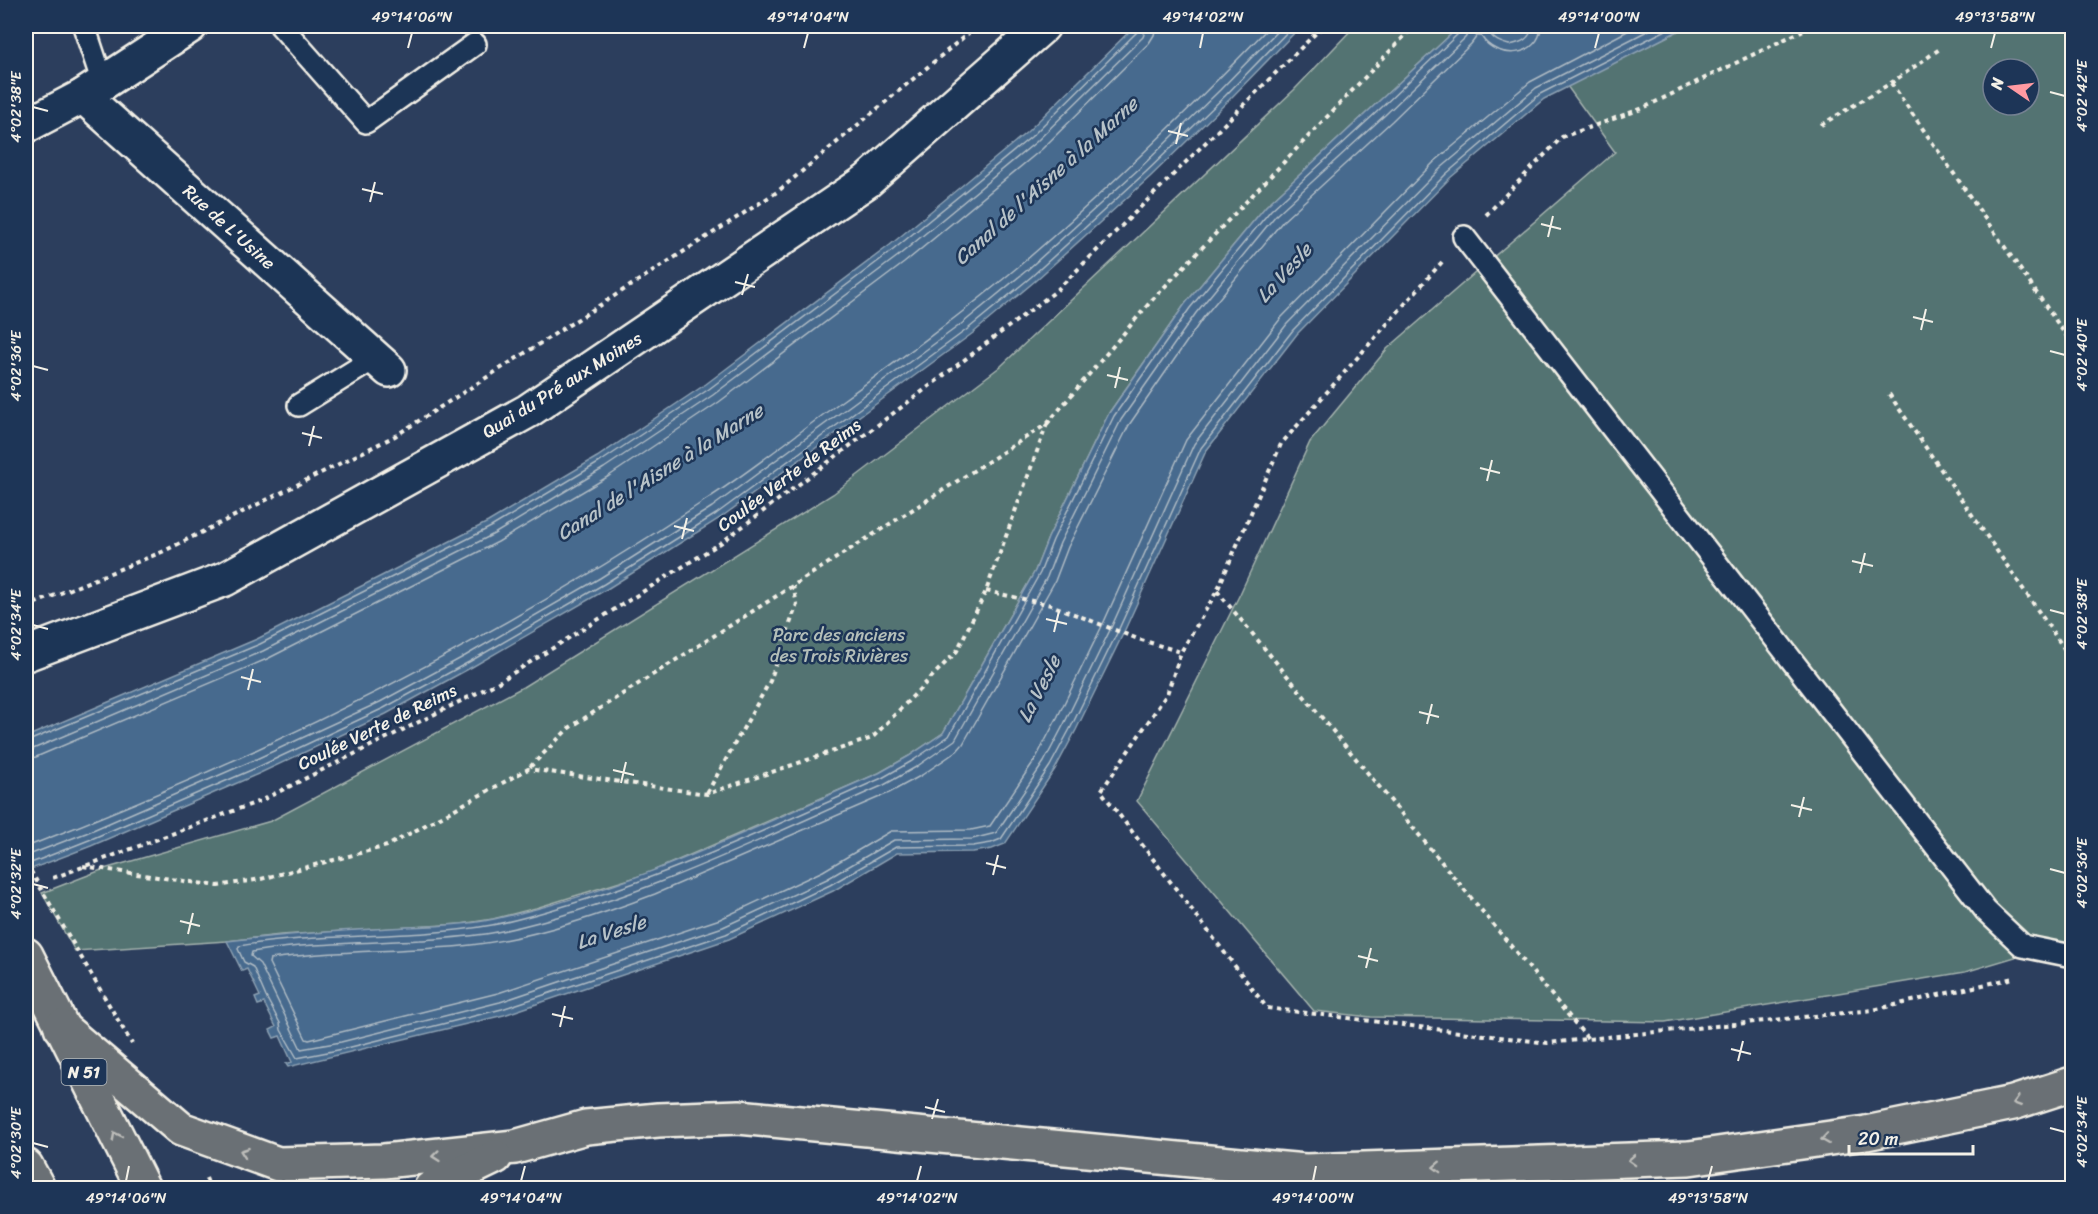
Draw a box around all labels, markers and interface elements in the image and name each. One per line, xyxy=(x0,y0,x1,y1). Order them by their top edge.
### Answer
text: 49°14'06"N xyxy=(371,4,453,30)
text: 49°14'04"N xyxy=(767,4,850,30)
text: 49°14'02"N xyxy=(1162,4,1244,30)
text: 49°14'00"N xyxy=(1558,4,1641,30)
text: 49°13'58"N xyxy=(1955,4,2036,30)
north arrow xyxy=(1981,57,2041,117)
text: 4°02'42"E xyxy=(2069,58,2095,132)
text: 4°02'38"E xyxy=(3,70,29,143)
text: N xyxy=(1981,74,2013,93)
water label: Canal de l'Aisne à la Marne xyxy=(946,87,1148,274)
street label: Rue de L'Usine xyxy=(175,176,283,278)
water label: La Vesle xyxy=(1247,233,1322,311)
text: 4°02'40"E xyxy=(2069,317,2095,391)
street label: Quai du Pré aux Moines xyxy=(475,322,649,447)
text: 4°02'36"E xyxy=(3,329,29,401)
water label: Canal de l'Aisne à la Marne xyxy=(549,393,772,550)
street label: Coulée Verte de Reims xyxy=(710,409,869,540)
text: 4°02'38"E xyxy=(2069,577,2095,650)
text: 4°02'34"E xyxy=(3,587,29,661)
park label: Parc des anciens des Trois Rivières xyxy=(770,619,909,672)
water label: La Vesle xyxy=(1007,647,1072,729)
street label: Coulée Verte de Reims xyxy=(292,674,463,780)
text: 4°02'36"E xyxy=(2069,836,2095,908)
text: 4°02'32"E xyxy=(3,847,29,919)
water label: La Vesle xyxy=(572,904,652,960)
road number: N 51 xyxy=(62,1059,106,1085)
one-way arrow xyxy=(2012,1094,2022,1107)
text: 4°02'34"E xyxy=(2069,1094,2095,1168)
text: 4°02'30"E xyxy=(3,1105,29,1179)
scale bar xyxy=(1849,1118,1974,1156)
text: 20 m xyxy=(1858,1123,1898,1155)
one-way arrow xyxy=(112,1132,124,1143)
one-way arrow xyxy=(1821,1133,1830,1145)
one-way arrow xyxy=(239,1146,250,1159)
one-way arrow xyxy=(432,1149,441,1162)
one-way arrow xyxy=(1627,1154,1636,1167)
one-way arrow xyxy=(1432,1161,1441,1173)
text: 49°14'06"N xyxy=(85,1185,167,1211)
text: 49°14'04"N xyxy=(480,1185,563,1211)
text: 49°14'02"N xyxy=(876,1185,958,1211)
text: 49°14'00"N xyxy=(1272,1185,1355,1211)
text: 49°13'58"N xyxy=(1668,1185,1749,1211)

